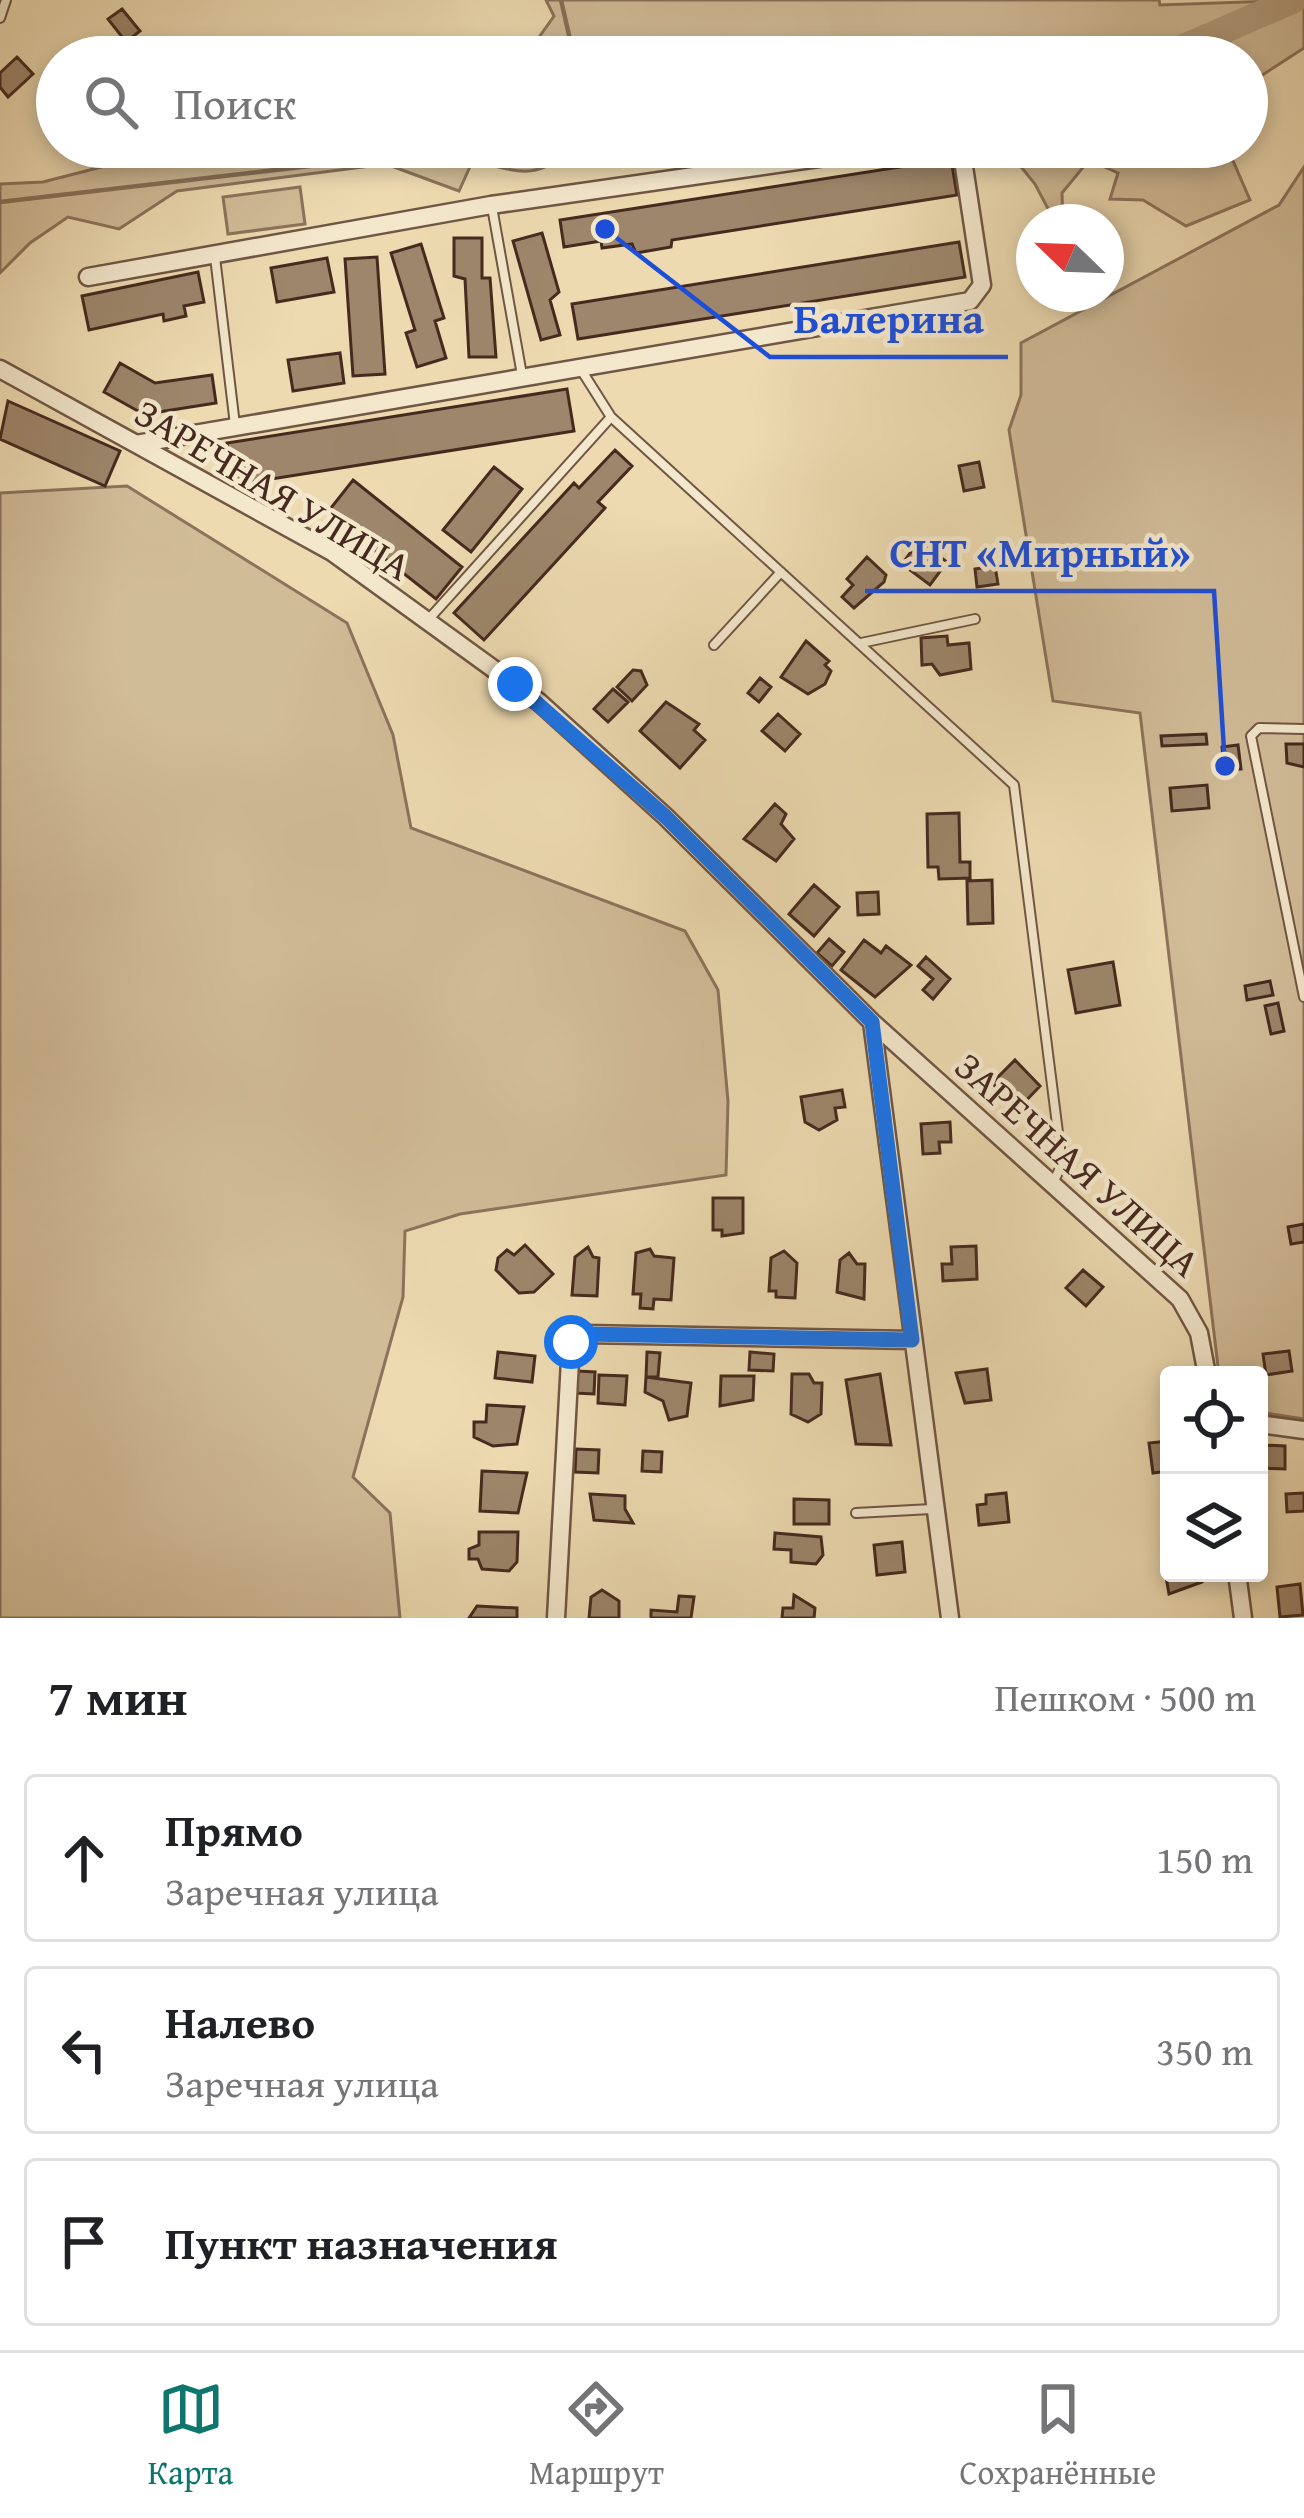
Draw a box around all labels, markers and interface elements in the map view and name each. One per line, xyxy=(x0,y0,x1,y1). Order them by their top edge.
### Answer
search box xyxy=(36,36,1268,168)
icon: search xyxy=(78,69,144,135)
text: Поиск xyxy=(174,70,296,135)
north arrow xyxy=(1016,204,1124,312)
callout: Балерина xyxy=(770,279,1008,357)
text: Балерина xyxy=(794,287,985,348)
street label: ЗАРЕЧНАЯ УЛИЦА xyxy=(124,384,422,594)
callout: СНТ «Мирный» xyxy=(865,513,1214,591)
text: СНТ «Мирный» xyxy=(889,521,1191,582)
route end xyxy=(488,657,542,711)
street label: ЗАРЕЧНАЯ УЛИЦА xyxy=(943,1038,1214,1290)
route start xyxy=(544,1315,598,1369)
map controls xyxy=(1160,1366,1268,1582)
button: locate xyxy=(1160,1366,1268,1474)
button: layers xyxy=(1160,1474,1268,1582)
text: 7 мин xyxy=(48,1659,187,1734)
text: Пешком · 500 m xyxy=(994,1668,1256,1725)
text: Прямо xyxy=(165,1797,303,1862)
icon: ahead xyxy=(51,1825,117,1891)
text: 150 m xyxy=(1156,1830,1253,1887)
text: Заречная улица xyxy=(165,1862,439,1919)
text: Налево xyxy=(165,1989,315,2054)
icon: left xyxy=(51,2017,117,2083)
text: 350 m xyxy=(1156,2022,1253,2079)
text: Заречная улица xyxy=(165,2054,439,2111)
icon: arrive xyxy=(51,2209,117,2275)
text: Пункт назначения xyxy=(165,2210,558,2275)
tab: Карта xyxy=(148,2376,233,2496)
tab: Маршрут xyxy=(529,2376,664,2496)
tab: Сохранённые xyxy=(960,2376,1156,2496)

